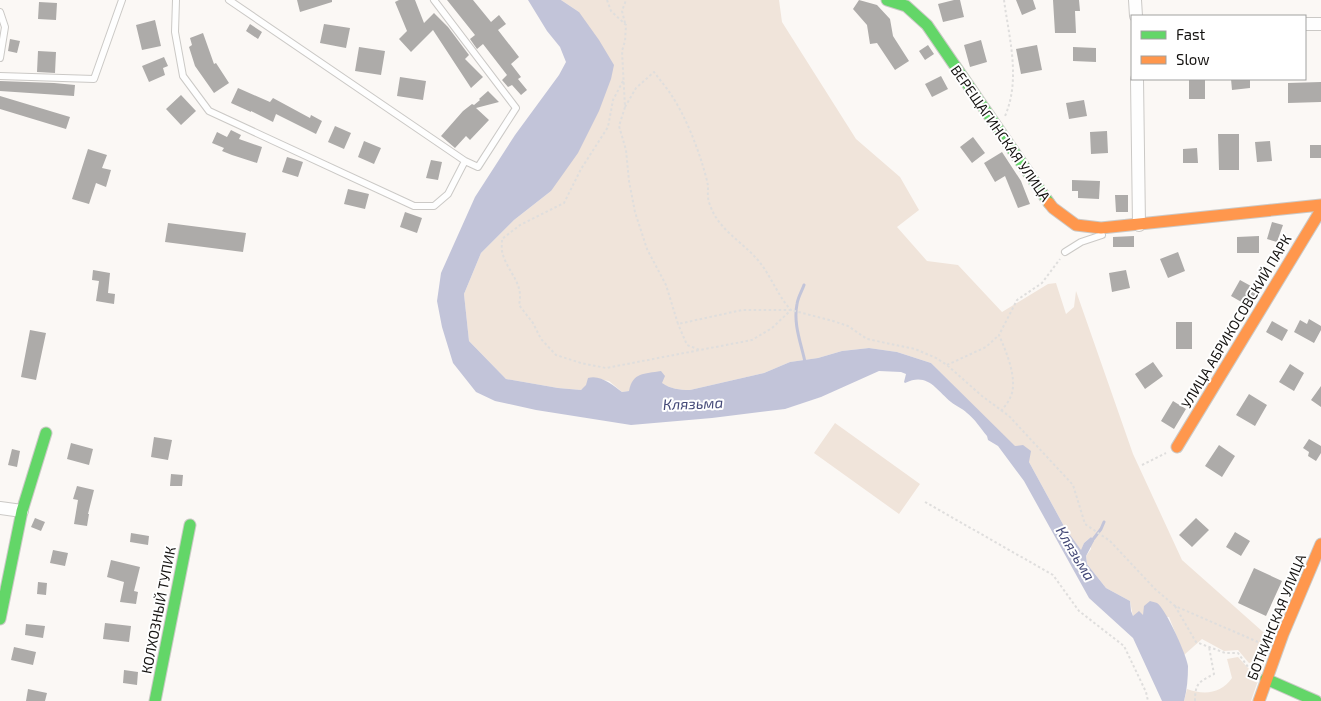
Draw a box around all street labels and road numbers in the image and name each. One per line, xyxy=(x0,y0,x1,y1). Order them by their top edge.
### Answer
street label: ВЕРЕЩАГИНСКАЯ УЛИЦА xyxy=(948,62,1055,205)
street label: УЛИЦА АБРИКОСОВСКИЙ ПАРК xyxy=(1177,231,1295,411)
street label: КОЛХОЗНЫЙ ТУПИК xyxy=(137,545,179,675)
street label: БОТКИНСКАЯ УЛИЦА xyxy=(1243,551,1309,682)

